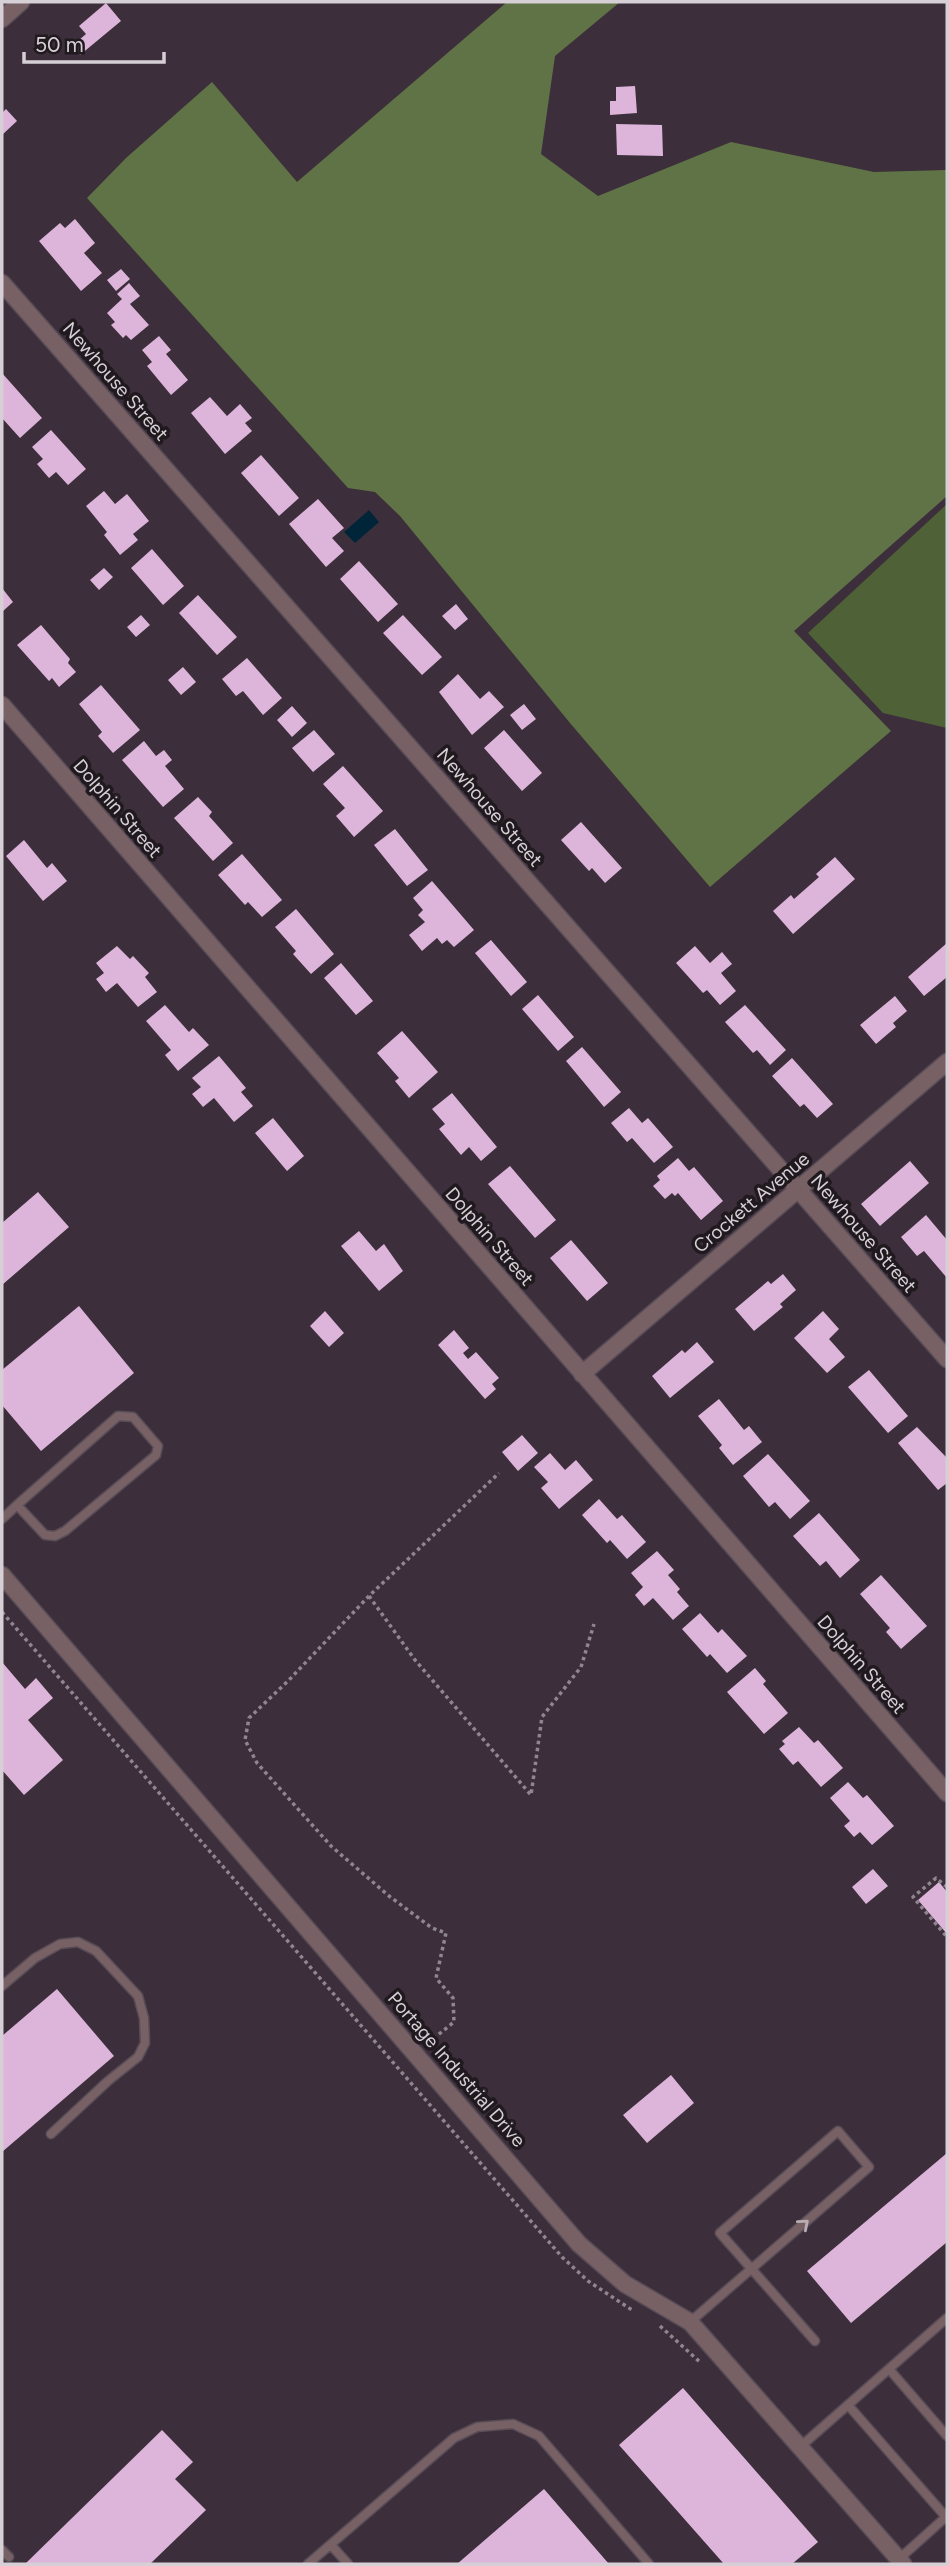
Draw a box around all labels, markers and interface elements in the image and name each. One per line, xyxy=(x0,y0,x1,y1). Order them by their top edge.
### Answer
scale bar xyxy=(24,21,164,65)
text: 50 m xyxy=(35,32,84,57)
street label: Newhouse Street xyxy=(58,318,173,445)
street label: Newhouse Street xyxy=(432,744,547,871)
street label: Dolphin Street xyxy=(69,754,167,862)
street label: Crockett Avenue xyxy=(689,1147,814,1258)
street label: Newhouse Street xyxy=(806,1170,921,1297)
street label: Dolphin Street xyxy=(441,1182,539,1290)
street label: Dolphin Street xyxy=(813,1610,911,1718)
street label: Portage Industrial Drive xyxy=(383,1987,530,2152)
one-way arrow xyxy=(796,2220,809,2233)

